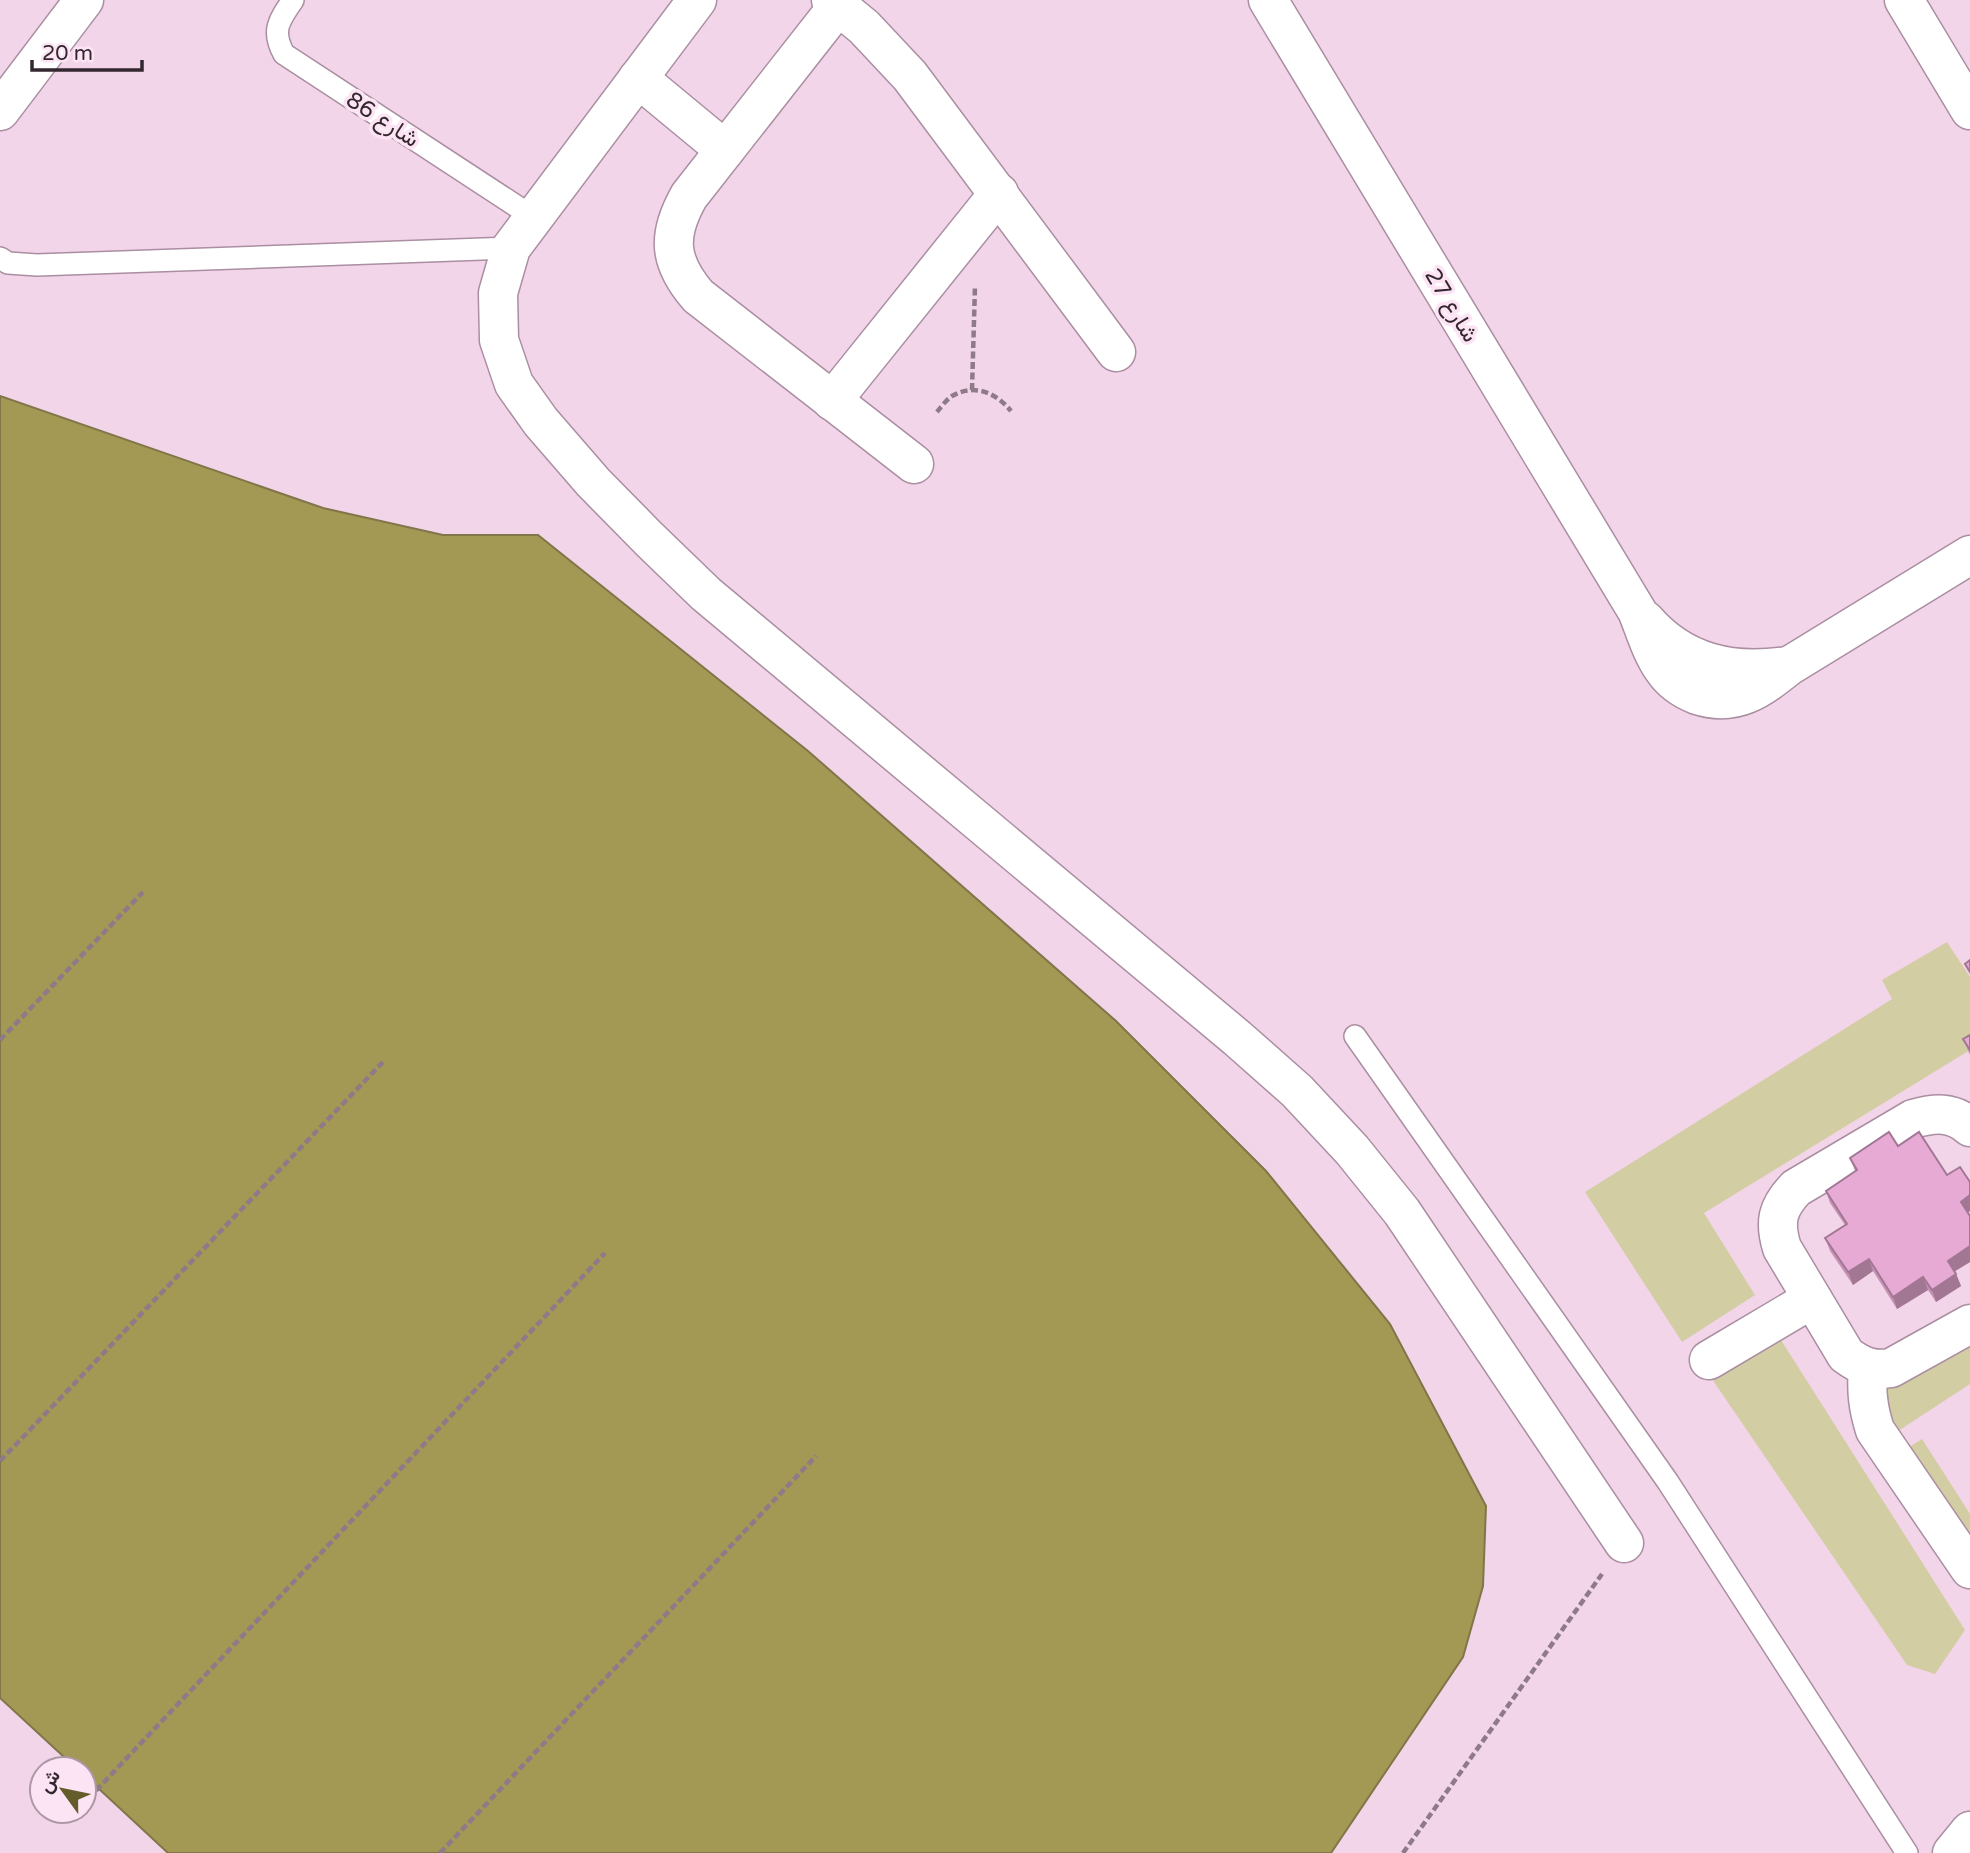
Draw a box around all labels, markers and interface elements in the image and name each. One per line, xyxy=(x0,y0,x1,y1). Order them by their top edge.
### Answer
scale bar xyxy=(32,28,142,72)
text: 20 m xyxy=(42,41,93,66)
street label: شارع 86 xyxy=(340,86,424,155)
street label: شارع 27 xyxy=(1417,264,1484,348)
north arrow xyxy=(28,1755,98,1825)
text: ش xyxy=(34,1766,65,1797)

